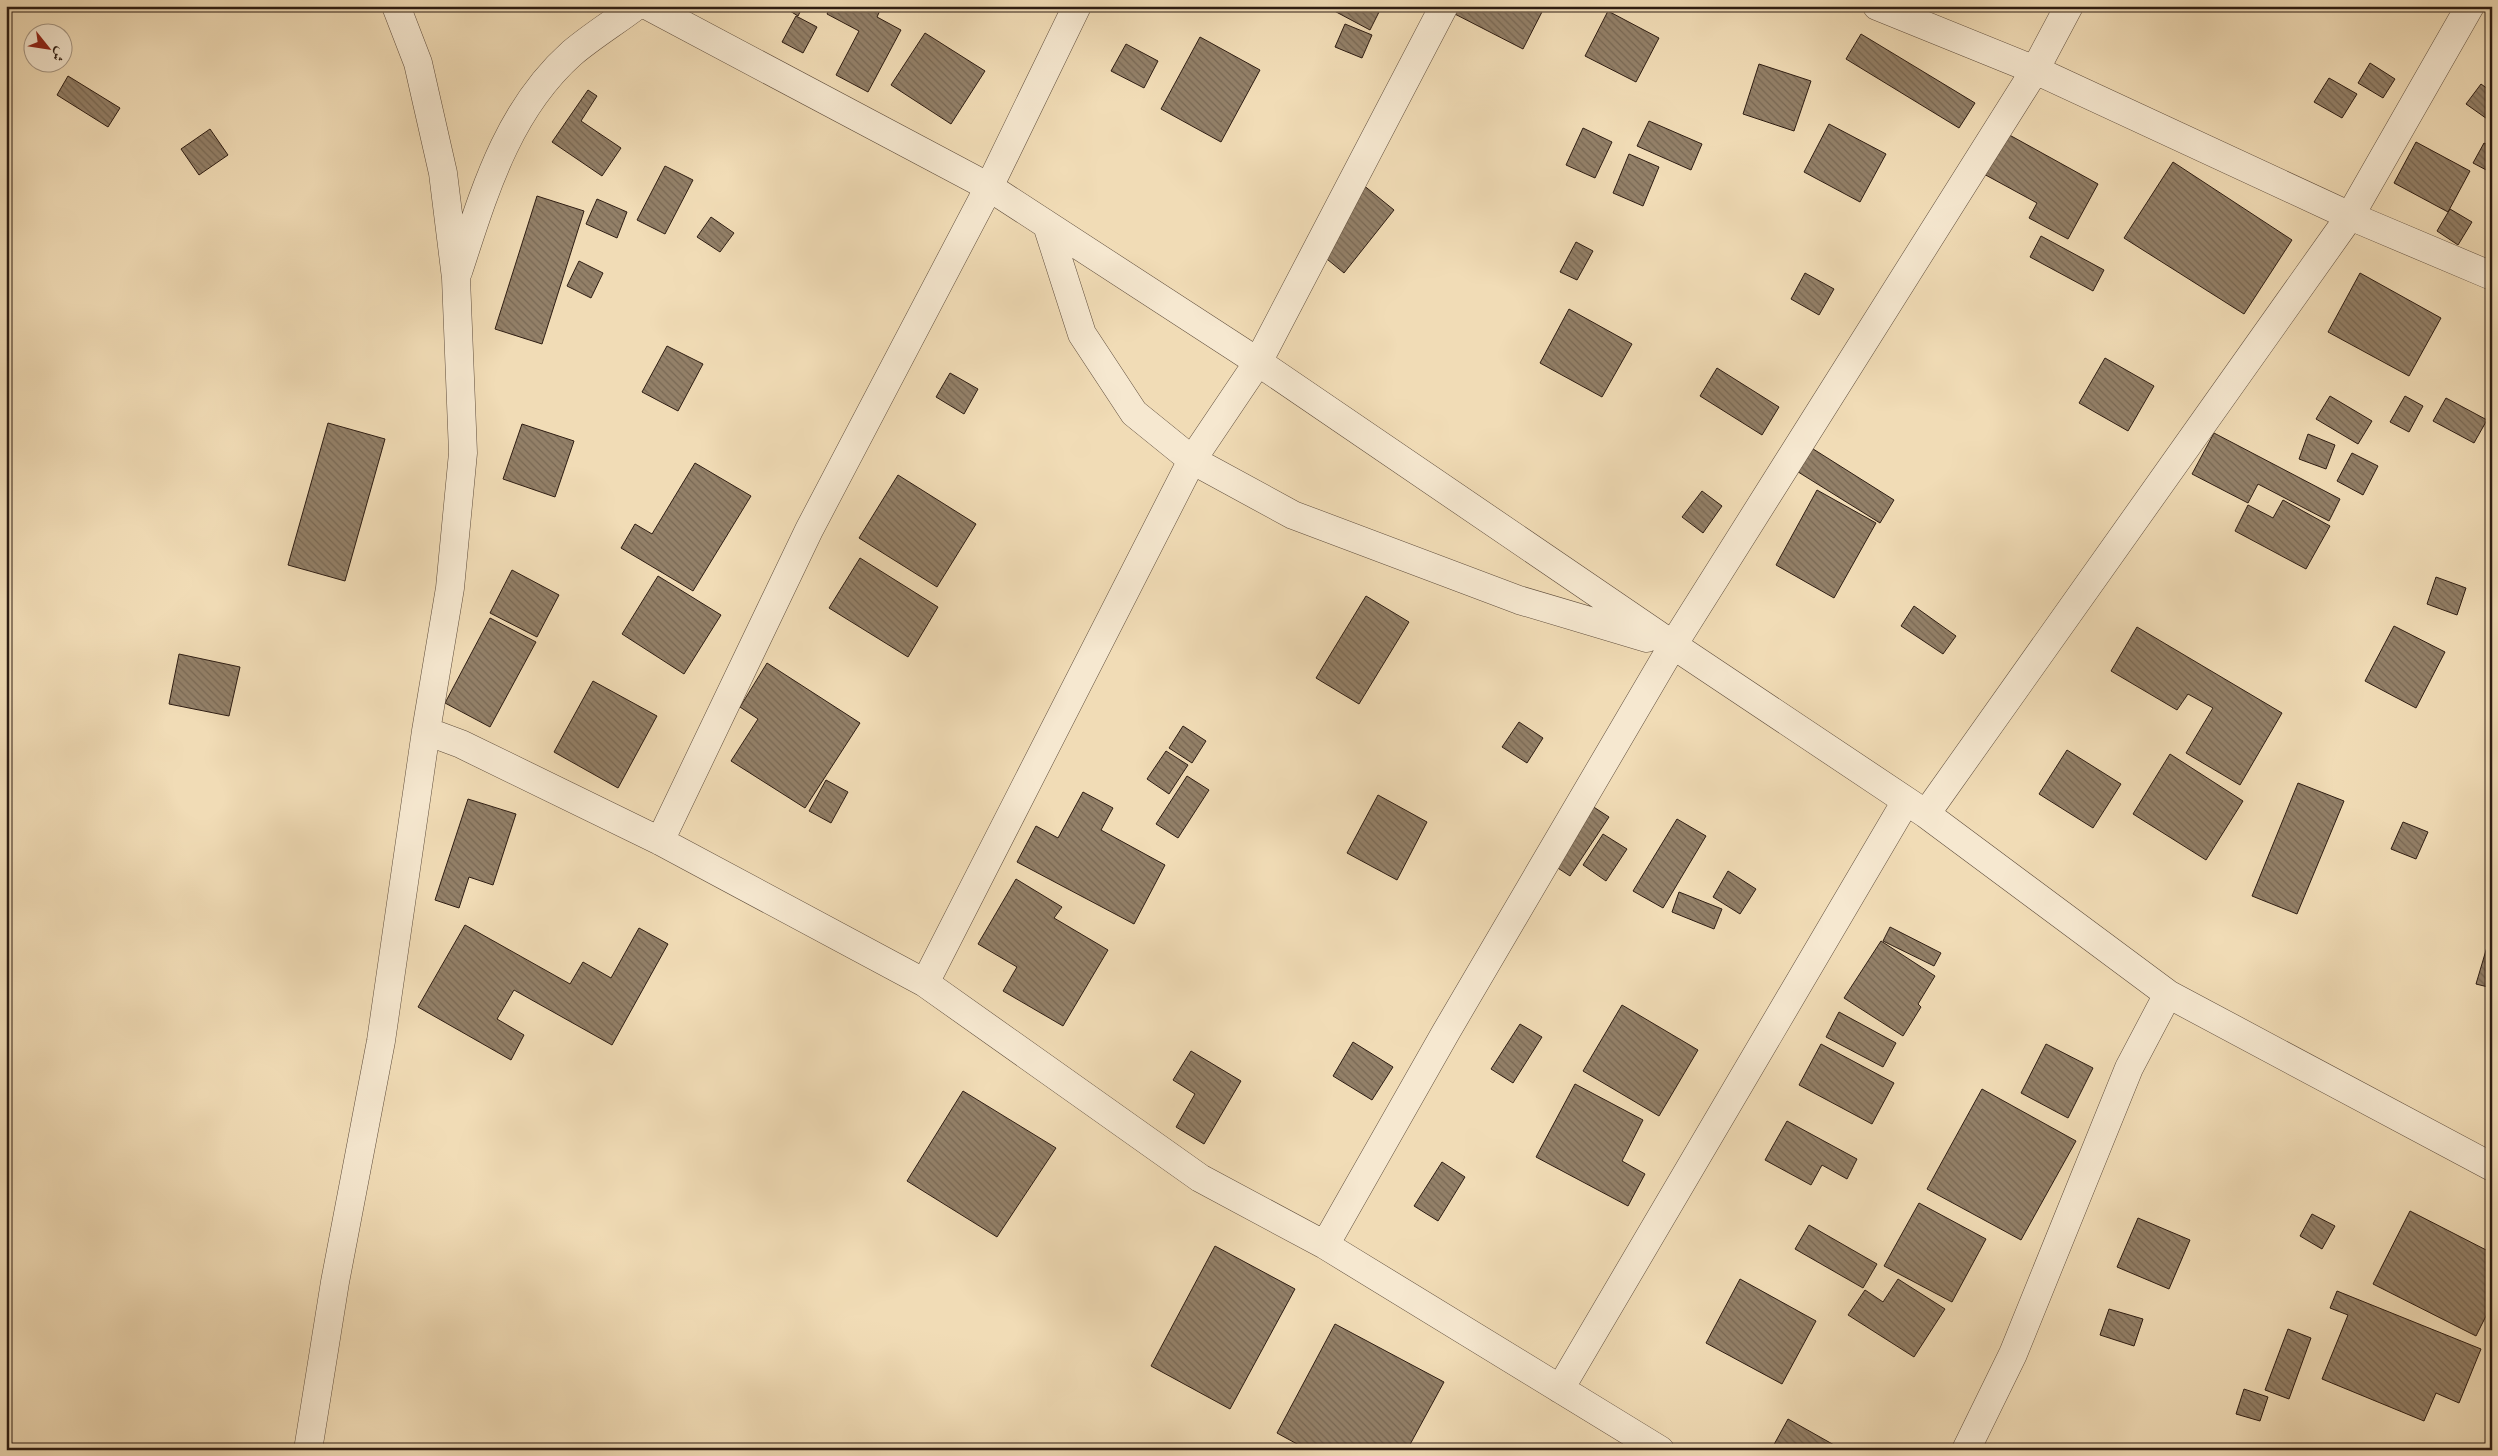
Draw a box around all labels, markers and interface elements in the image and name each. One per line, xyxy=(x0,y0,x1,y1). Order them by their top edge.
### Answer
north arrow xyxy=(22,22,72,72)
text: ش xyxy=(45,42,70,65)

